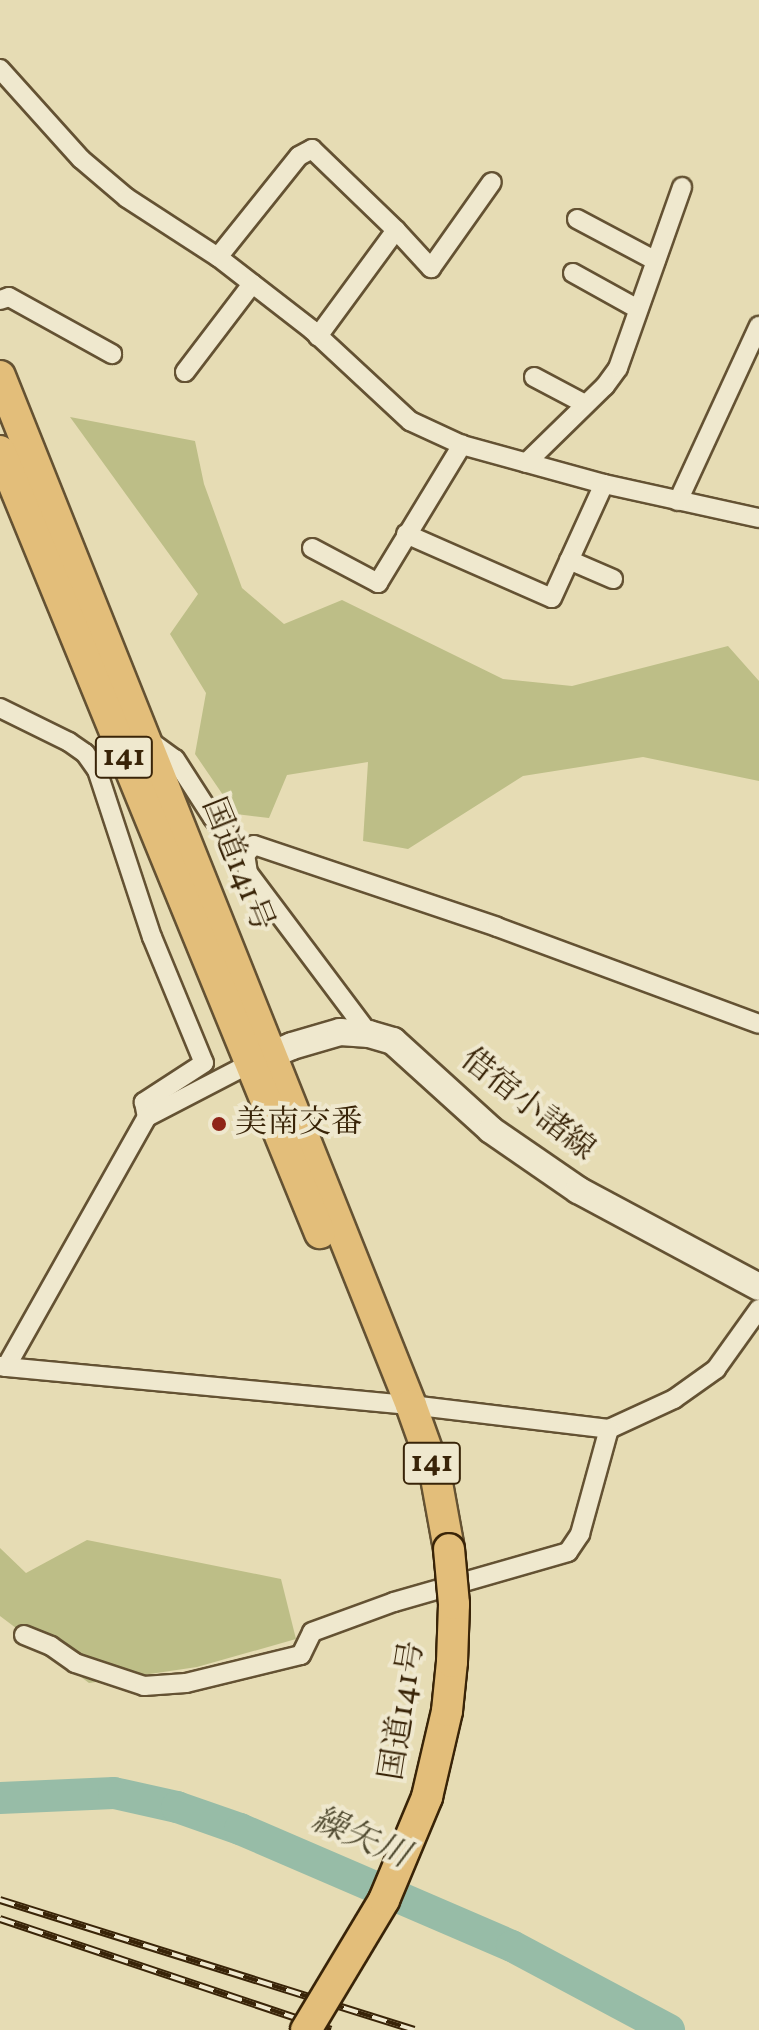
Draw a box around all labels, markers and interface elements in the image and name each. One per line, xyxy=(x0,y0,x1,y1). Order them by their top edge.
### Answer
road number: 141 xyxy=(94,731,154,783)
street label: 国道141号 xyxy=(192,793,280,937)
street label: 借宿小諸線 xyxy=(452,1042,602,1170)
place label: 美南交番 xyxy=(235,1105,363,1143)
marker: 美南交番 xyxy=(210,1115,228,1133)
road number: 141 xyxy=(402,1437,462,1489)
street label: 国道141号 xyxy=(374,1639,434,1783)
water label: 繰矢川 xyxy=(305,1800,415,1878)

